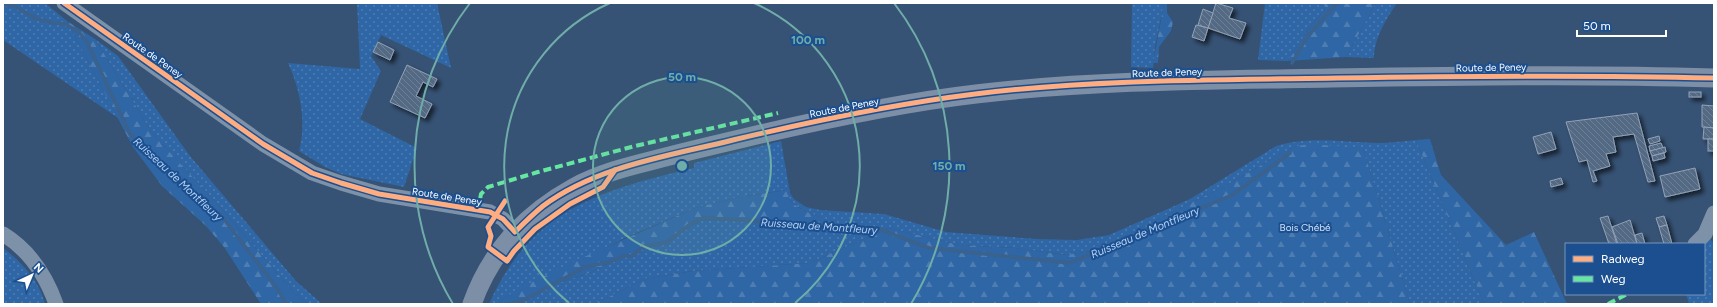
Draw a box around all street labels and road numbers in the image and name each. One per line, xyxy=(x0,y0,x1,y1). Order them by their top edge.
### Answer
street label: Route de Peney xyxy=(120,30,186,81)
street label: Route de Peney xyxy=(1456,60,1527,75)
street label: Route de Peney xyxy=(1132,65,1203,80)
street label: Route de Peney xyxy=(808,94,881,121)
street label: Route de Peney xyxy=(411,185,483,209)

